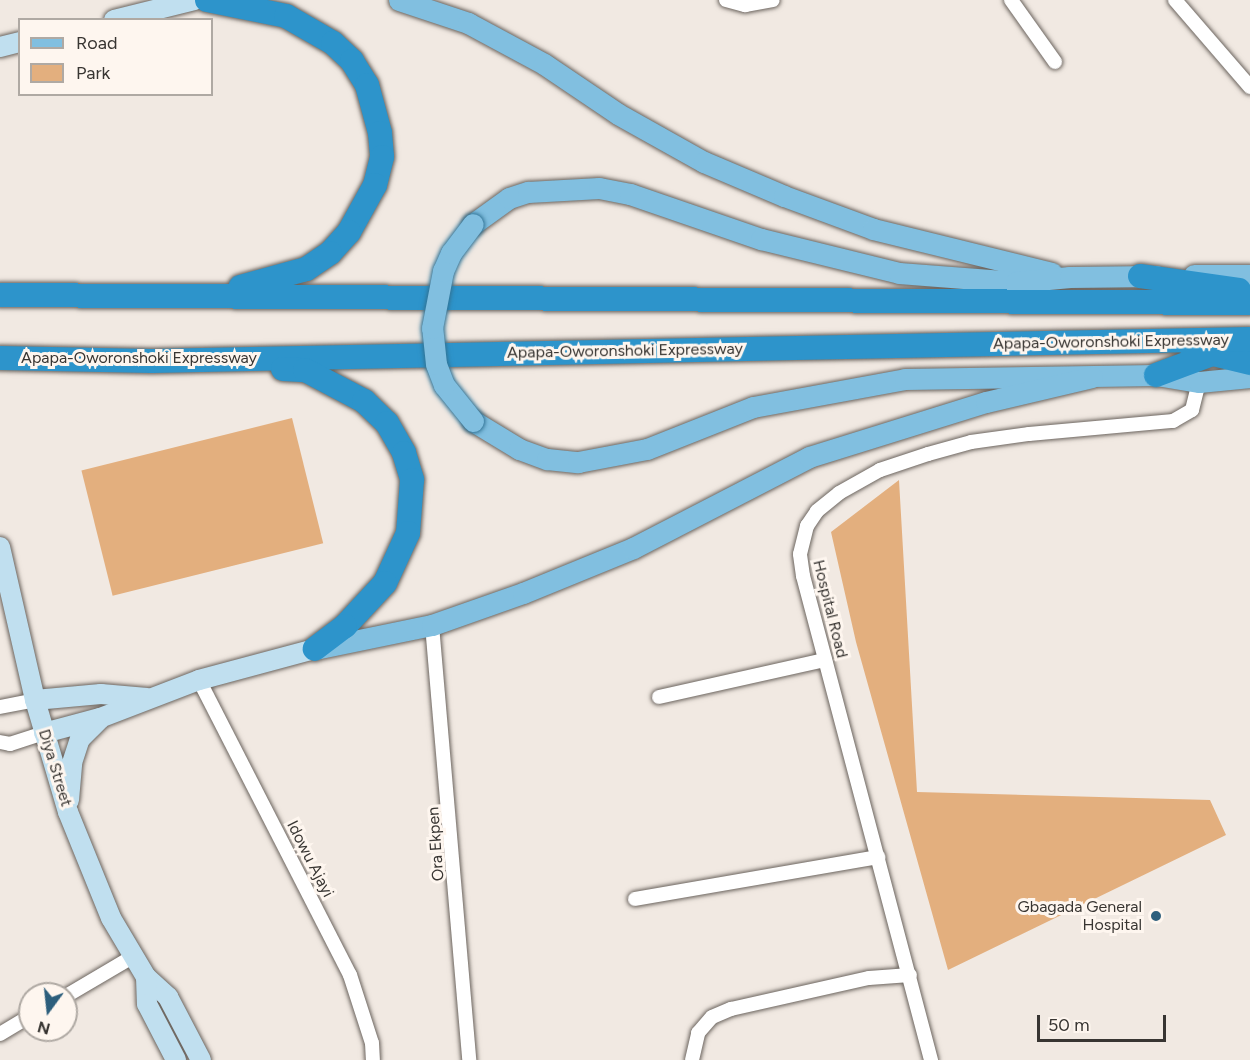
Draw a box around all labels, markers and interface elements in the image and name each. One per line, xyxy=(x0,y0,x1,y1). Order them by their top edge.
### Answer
legend xyxy=(18,18,213,96)
text: Road xyxy=(76,32,117,54)
text: Park xyxy=(76,62,110,84)
street label: Apapa-Oworonshoki Expressway xyxy=(993,330,1229,354)
street label: Apapa-Oworonshoki Expressway xyxy=(507,339,743,363)
street label: Apapa-Oworonshoki Expressway xyxy=(21,348,257,368)
street label: Hospital Road xyxy=(809,558,851,660)
street label: Diya Street xyxy=(34,727,76,809)
street label: Ora Ekpen xyxy=(424,806,448,882)
street label: Idowu Ajayi xyxy=(282,817,338,901)
place label: Gbagada General Hospital xyxy=(1018,897,1142,935)
marker: Gbagada General Hospital xyxy=(1147,907,1165,925)
north arrow xyxy=(18,982,78,1042)
scale bar xyxy=(1040,1003,1169,1041)
text: 50 m xyxy=(1048,1014,1090,1036)
text: N xyxy=(35,1017,52,1039)

